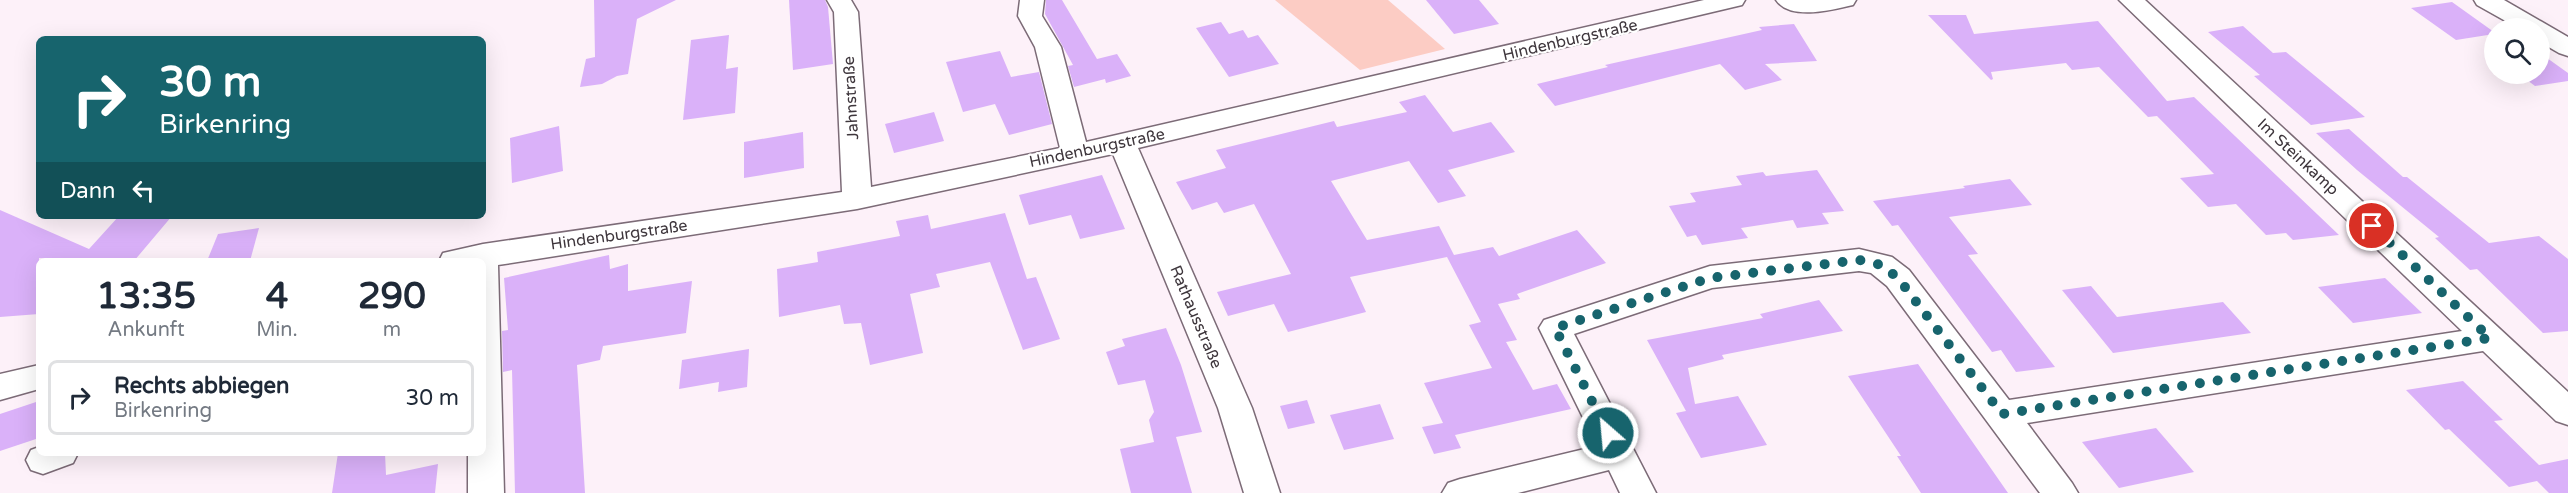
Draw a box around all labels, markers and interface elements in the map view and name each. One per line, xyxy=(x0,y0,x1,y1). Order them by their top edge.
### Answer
street label: Hindenburgstraße xyxy=(1501,15,1639,65)
map controls xyxy=(2484,18,2550,84)
button: search xyxy=(2484,18,2550,84)
street label: Jahnstraße xyxy=(839,56,863,140)
text: 30 m xyxy=(159,57,261,108)
icon: right xyxy=(60,60,138,138)
text: Birkenring xyxy=(159,108,291,141)
street label: Im Steinkamp xyxy=(2253,114,2343,200)
street label: Hindenburgstraße xyxy=(1027,124,1167,172)
icon: left xyxy=(127,174,160,207)
text: Dann xyxy=(60,178,115,204)
pin xyxy=(2346,200,2397,251)
icon: arrive xyxy=(2355,209,2388,242)
street label: Hindenburgstraße xyxy=(549,215,689,255)
street label: Rathausstraße xyxy=(1165,262,1227,372)
text: 13:35 xyxy=(96,275,196,318)
text: 4 xyxy=(266,275,288,318)
text: 290 xyxy=(358,275,426,318)
text: Ankunft xyxy=(108,318,185,342)
text: Min. xyxy=(256,318,298,342)
text: m xyxy=(383,318,401,342)
text: Rechts abbiegen xyxy=(114,373,289,399)
icon: right xyxy=(63,381,96,414)
text: 30 m xyxy=(405,385,459,411)
text: Birkenring xyxy=(114,399,212,423)
position arrow xyxy=(1576,401,1640,465)

